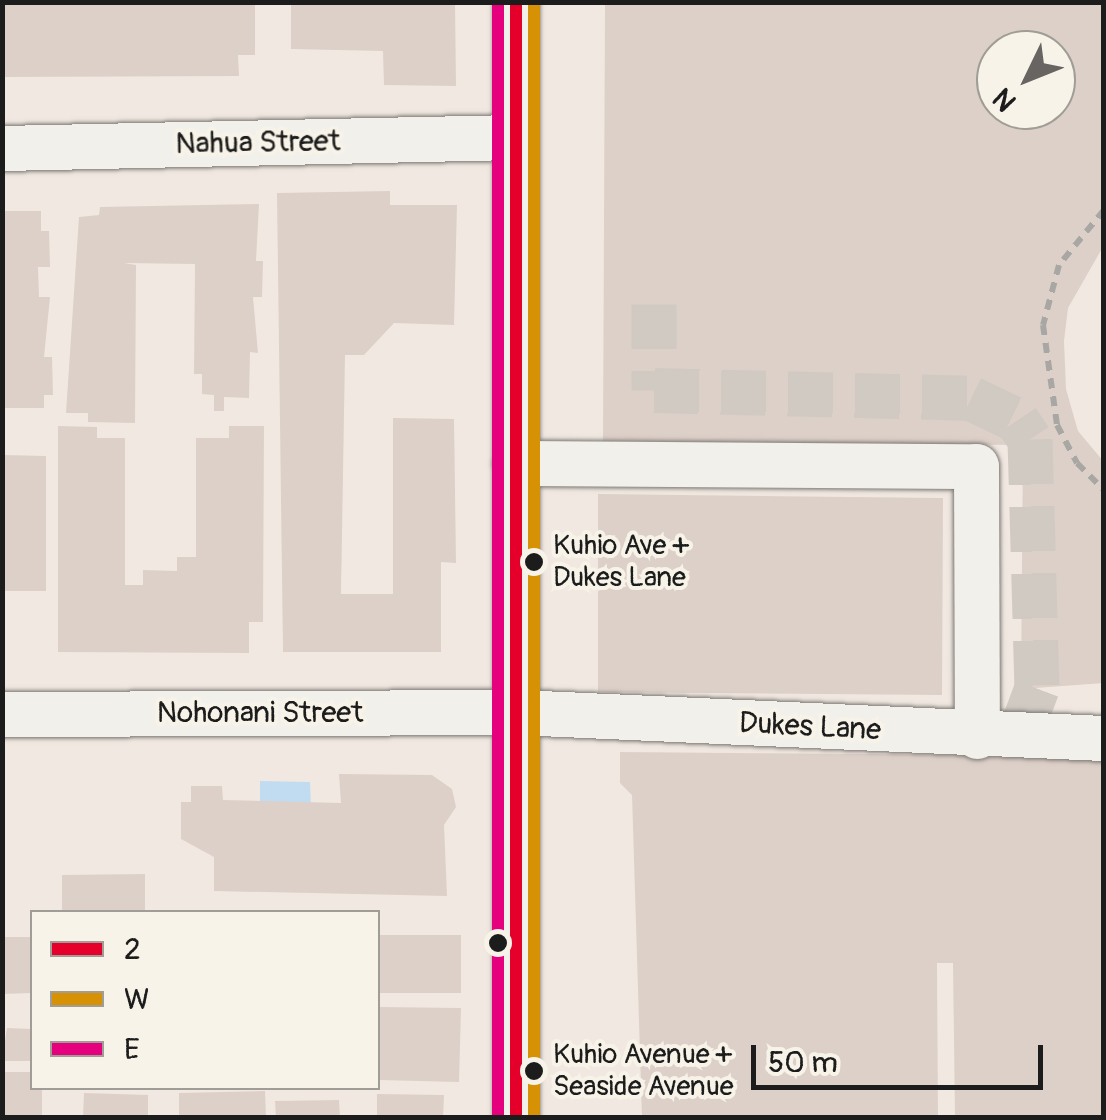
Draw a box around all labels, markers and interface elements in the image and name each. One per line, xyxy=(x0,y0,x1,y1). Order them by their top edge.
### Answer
north arrow xyxy=(976,30,1076,130)
text: N xyxy=(986,81,1024,118)
street label: Nahua Street xyxy=(175,124,341,162)
place label: Kuhio Ave + Dukes Lane xyxy=(553,529,688,595)
marker: Kuhio Ave + Dukes Lane xyxy=(524,552,544,572)
street label: Nohonani Street xyxy=(157,695,363,731)
street label: Dukes Lane xyxy=(738,705,882,749)
legend xyxy=(30,910,380,1090)
text: 2 xyxy=(124,931,141,968)
unlabelled marker xyxy=(488,933,508,953)
text: W xyxy=(124,981,150,1018)
scale bar xyxy=(756,1025,1048,1087)
text: E xyxy=(124,1031,140,1068)
place label: Kuhio Avenue + Seaside Avenue xyxy=(553,1038,734,1104)
text: 50 m xyxy=(768,1044,838,1081)
marker: Kuhio Avenue + Seaside Avenue xyxy=(524,1061,544,1081)

